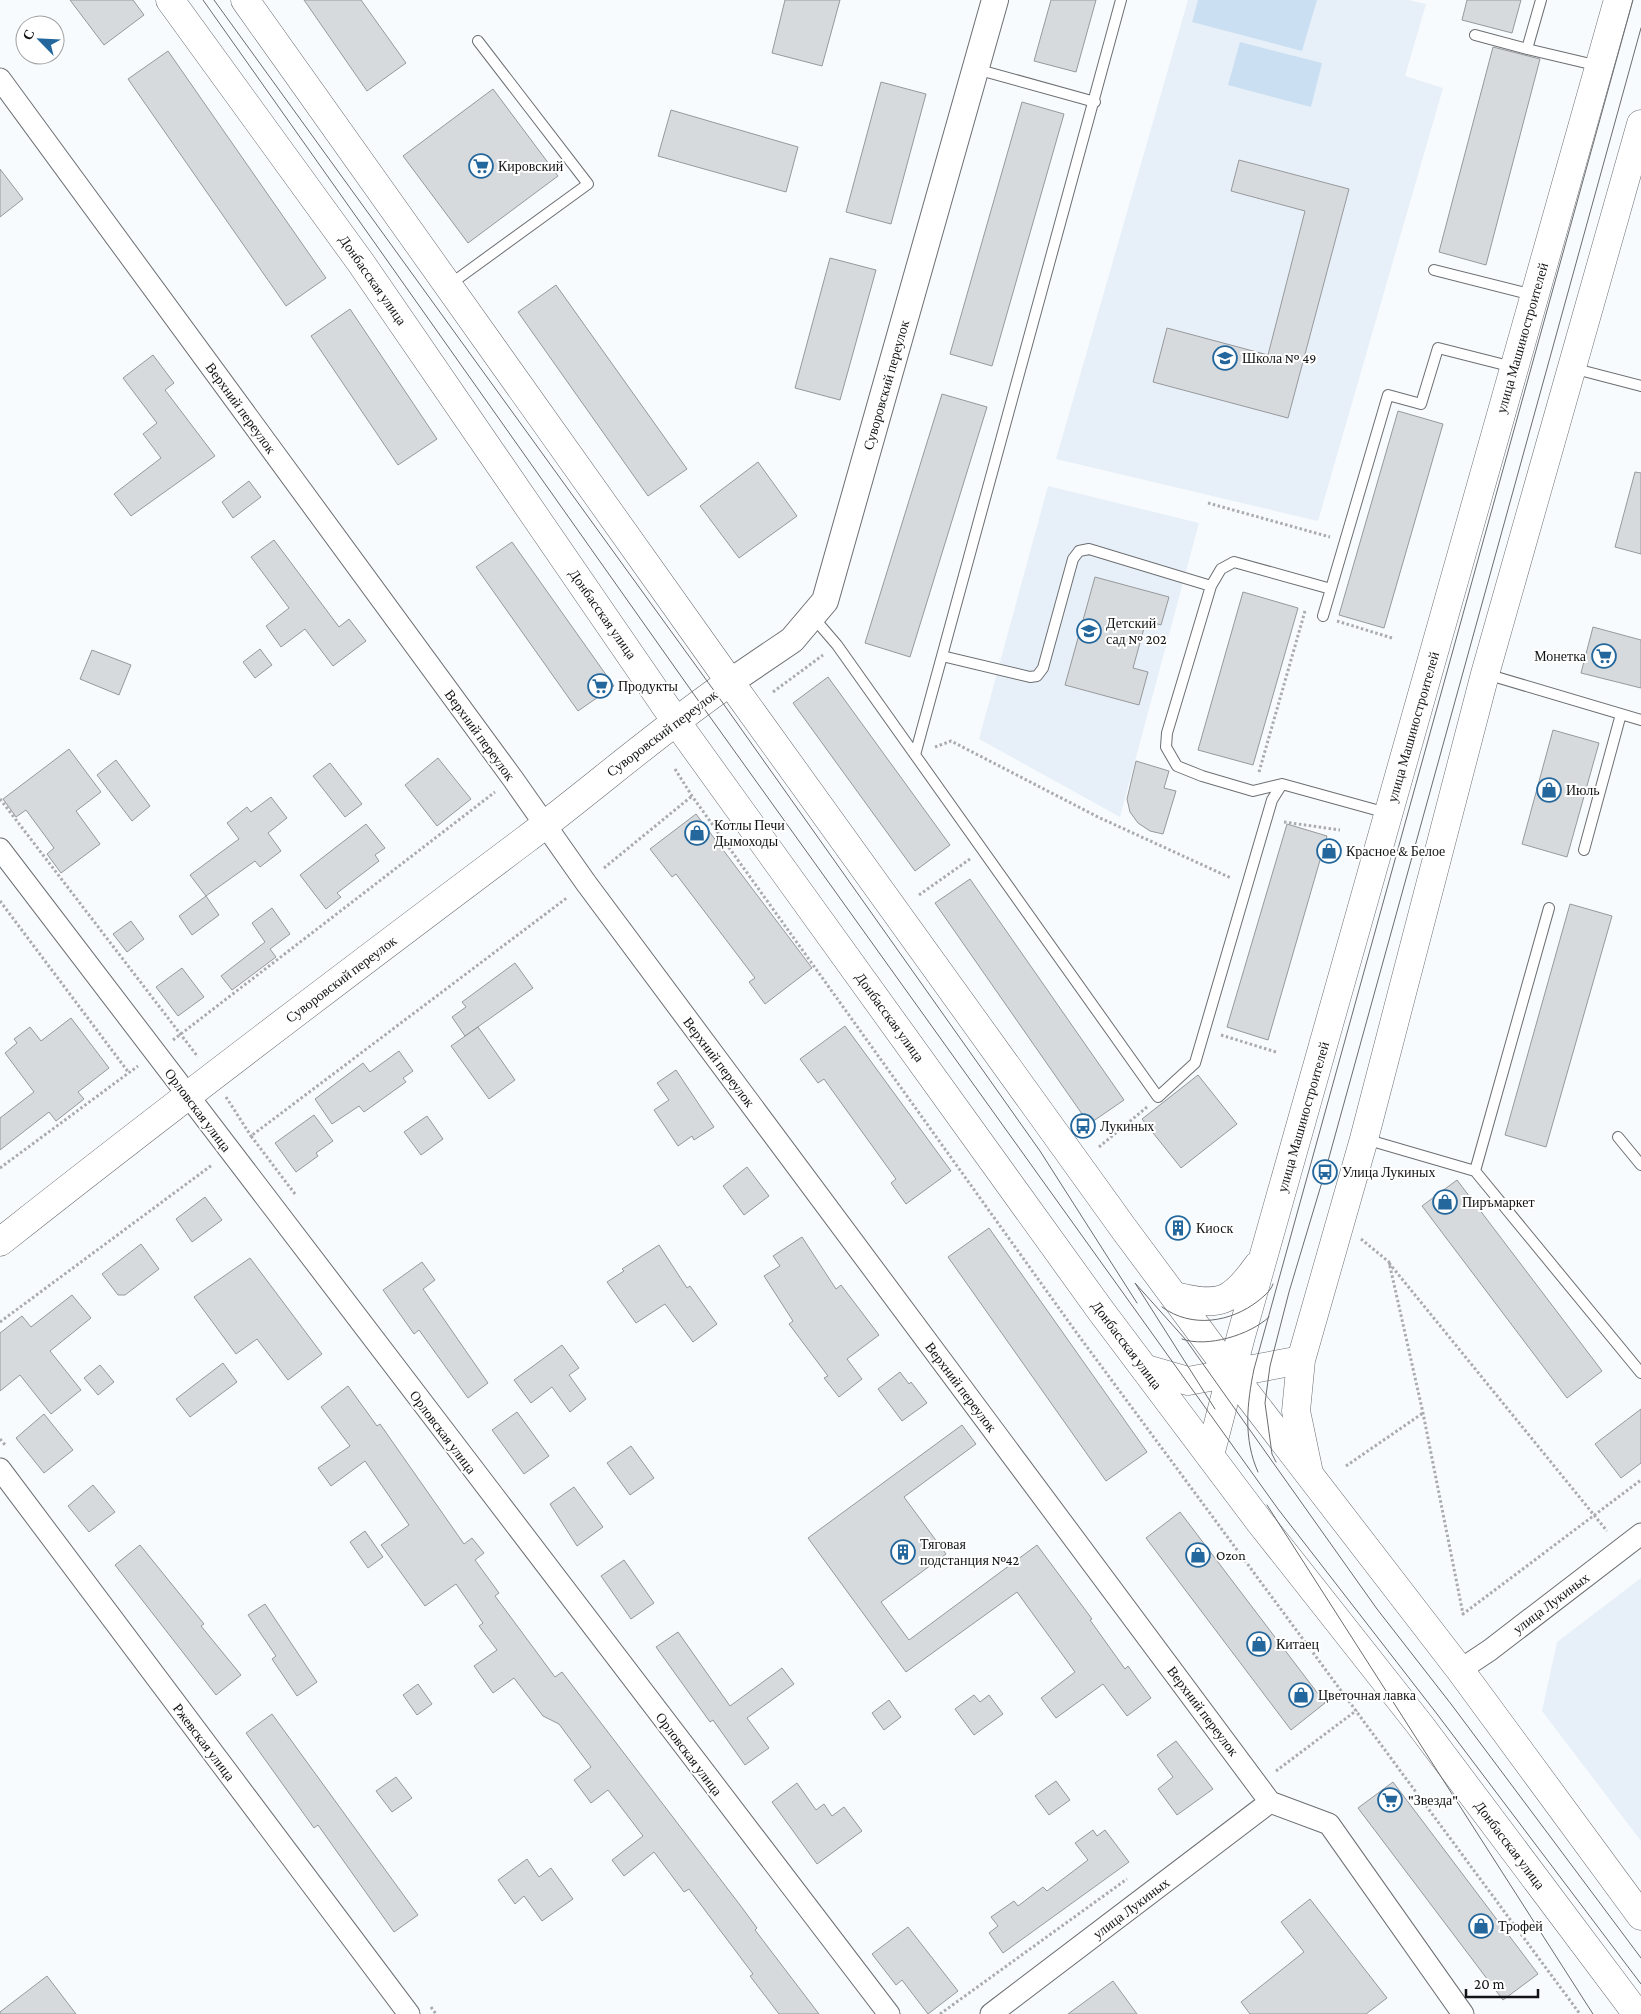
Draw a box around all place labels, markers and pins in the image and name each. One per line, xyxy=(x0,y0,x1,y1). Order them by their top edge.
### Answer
supermarket icon: Кировский xyxy=(468,153,494,179)
place label: Кировский xyxy=(498,158,564,174)
school or university icon: Школа № 49 xyxy=(1212,345,1238,371)
place label: Школа № 49 xyxy=(1242,350,1316,366)
place label: Детский сад № 202 xyxy=(1106,615,1167,647)
school or university icon: Детский сад № 202 xyxy=(1076,618,1102,644)
supermarket icon: Монетка xyxy=(1591,643,1617,669)
place label: Монетка xyxy=(1534,648,1587,664)
supermarket icon: Продукты xyxy=(587,673,613,699)
place label: Продукты xyxy=(618,678,679,694)
shop icon: Июль xyxy=(1536,777,1562,803)
place label: Июль xyxy=(1566,782,1600,798)
place label: Котлы Печи Дымоходы xyxy=(714,817,785,849)
shop icon: Котлы Печи Дымоходы xyxy=(684,820,710,846)
shop icon: Красное & Белое xyxy=(1316,838,1342,864)
place label: Красное & Белое xyxy=(1346,843,1445,859)
bus stop icon: Лукиных xyxy=(1070,1113,1096,1139)
place label: Лукиных xyxy=(1100,1118,1154,1134)
bus stop icon: Улица Лукиных xyxy=(1312,1159,1338,1185)
place label: Улица Лукиных xyxy=(1342,1164,1435,1180)
shop icon: Пиръмаркет xyxy=(1432,1189,1458,1215)
place label: Пиръмаркет xyxy=(1462,1194,1535,1210)
building icon: Киоск xyxy=(1165,1215,1191,1241)
place label: Киоск xyxy=(1196,1220,1233,1236)
place label: Тяговая подстанция №42 xyxy=(920,1536,1020,1568)
building icon: Тяговая подстанция №42 xyxy=(890,1539,916,1565)
shop icon: Ozon xyxy=(1185,1542,1211,1568)
place label: Ozon xyxy=(1216,1547,1246,1563)
shop icon: Китаец xyxy=(1246,1631,1272,1657)
place label: Китаец xyxy=(1276,1636,1320,1652)
shop icon: Цветочная лавка xyxy=(1288,1682,1314,1708)
place label: Цветочная лавка xyxy=(1318,1687,1417,1703)
supermarket icon: "Звезда" xyxy=(1377,1787,1403,1813)
place label: "Звезда" xyxy=(1408,1792,1458,1808)
shop icon: Трофей xyxy=(1468,1913,1494,1939)
place label: Трофей xyxy=(1498,1918,1543,1934)

